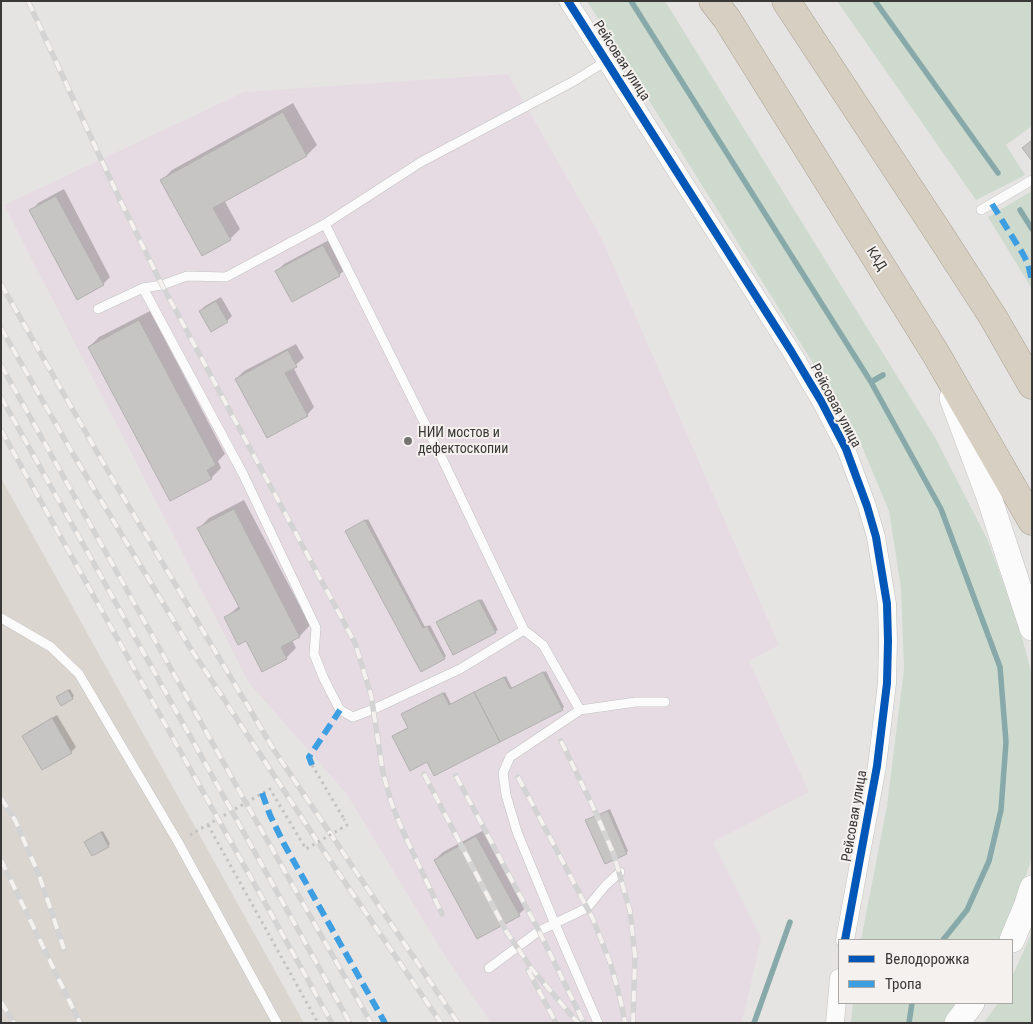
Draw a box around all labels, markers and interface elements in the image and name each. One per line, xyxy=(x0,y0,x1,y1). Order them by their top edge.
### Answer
street label: Рейсовая улица xyxy=(589,18,653,104)
street label: КАД xyxy=(862,244,890,274)
street label: Рейсовая улица xyxy=(806,361,864,451)
place label: НИИ мостов и дефектоскопии xyxy=(418,425,508,458)
marker: НИИ мостов и дефектоскопии xyxy=(402,435,414,447)
street label: Рейсовая улица xyxy=(839,769,871,863)
legend xyxy=(838,939,1013,1004)
text: Велодорожка xyxy=(885,950,970,968)
text: Тропа xyxy=(885,975,922,993)

